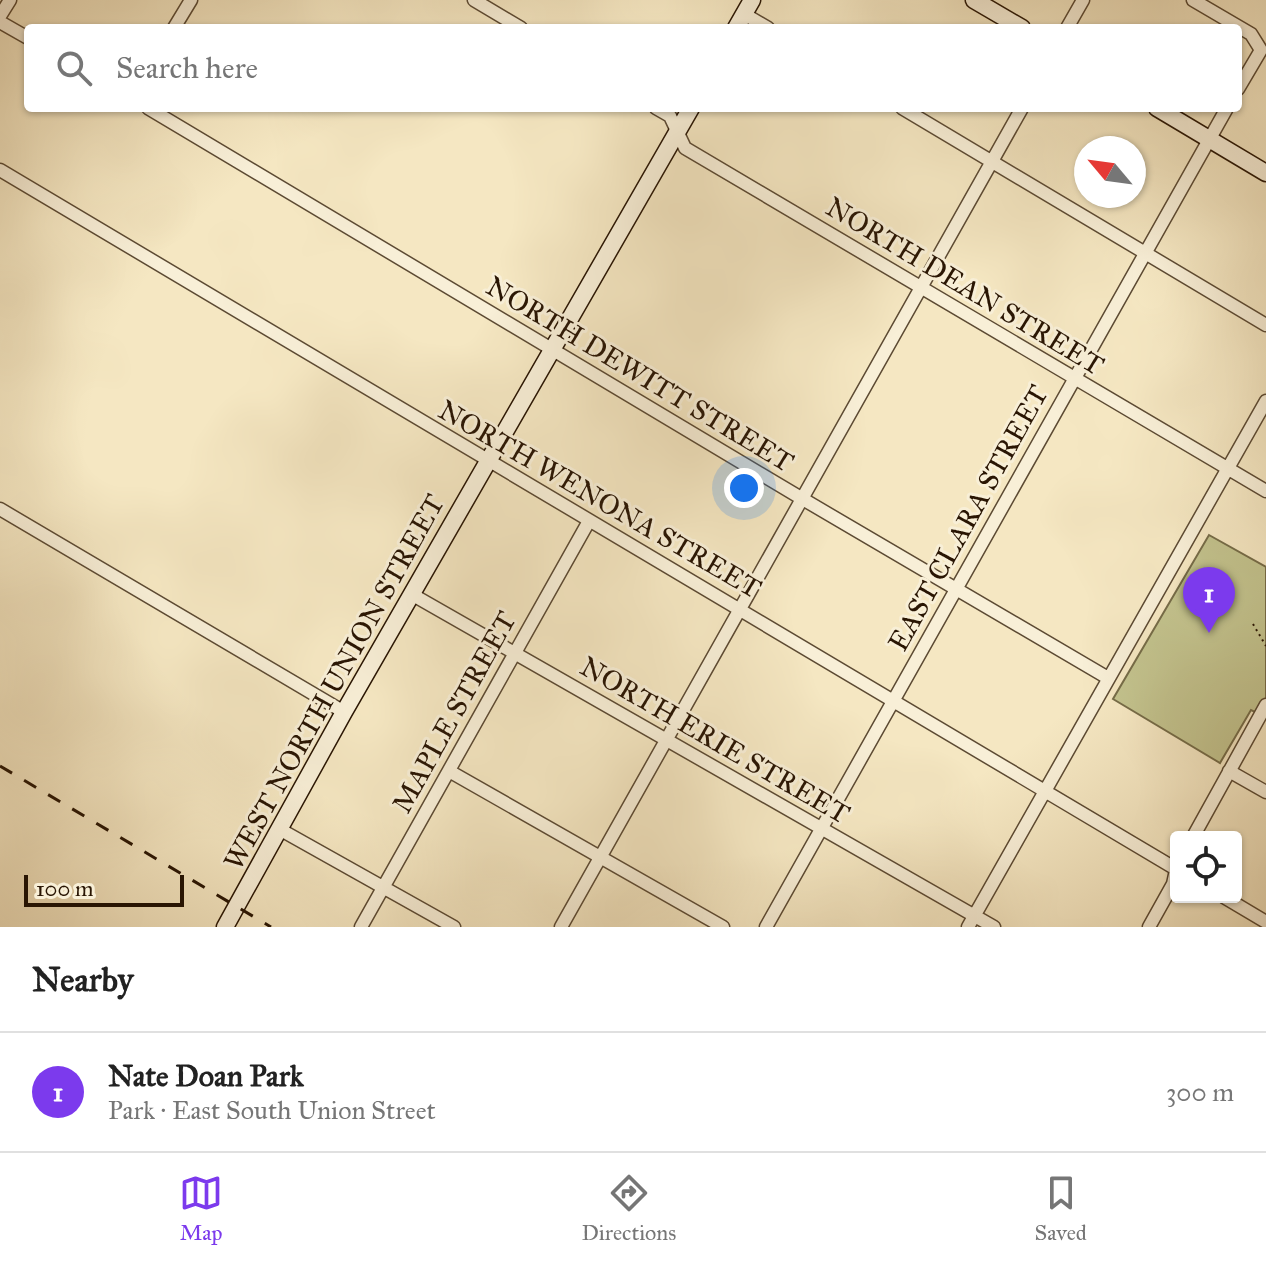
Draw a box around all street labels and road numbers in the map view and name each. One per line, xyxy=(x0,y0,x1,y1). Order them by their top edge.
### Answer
street label: NORTH DEAN STREET xyxy=(820,189,1110,383)
street label: NORTH DEWITT STREET xyxy=(480,268,800,480)
street label: EAST CLARA STREET xyxy=(880,379,1056,657)
street label: NORTH WENONA STREET xyxy=(432,392,768,606)
street label: WEST NORTH UNION STREET xyxy=(216,488,452,876)
street label: MAPLE STREET xyxy=(384,605,524,819)
street label: NORTH ERIE STREET xyxy=(574,648,856,832)

